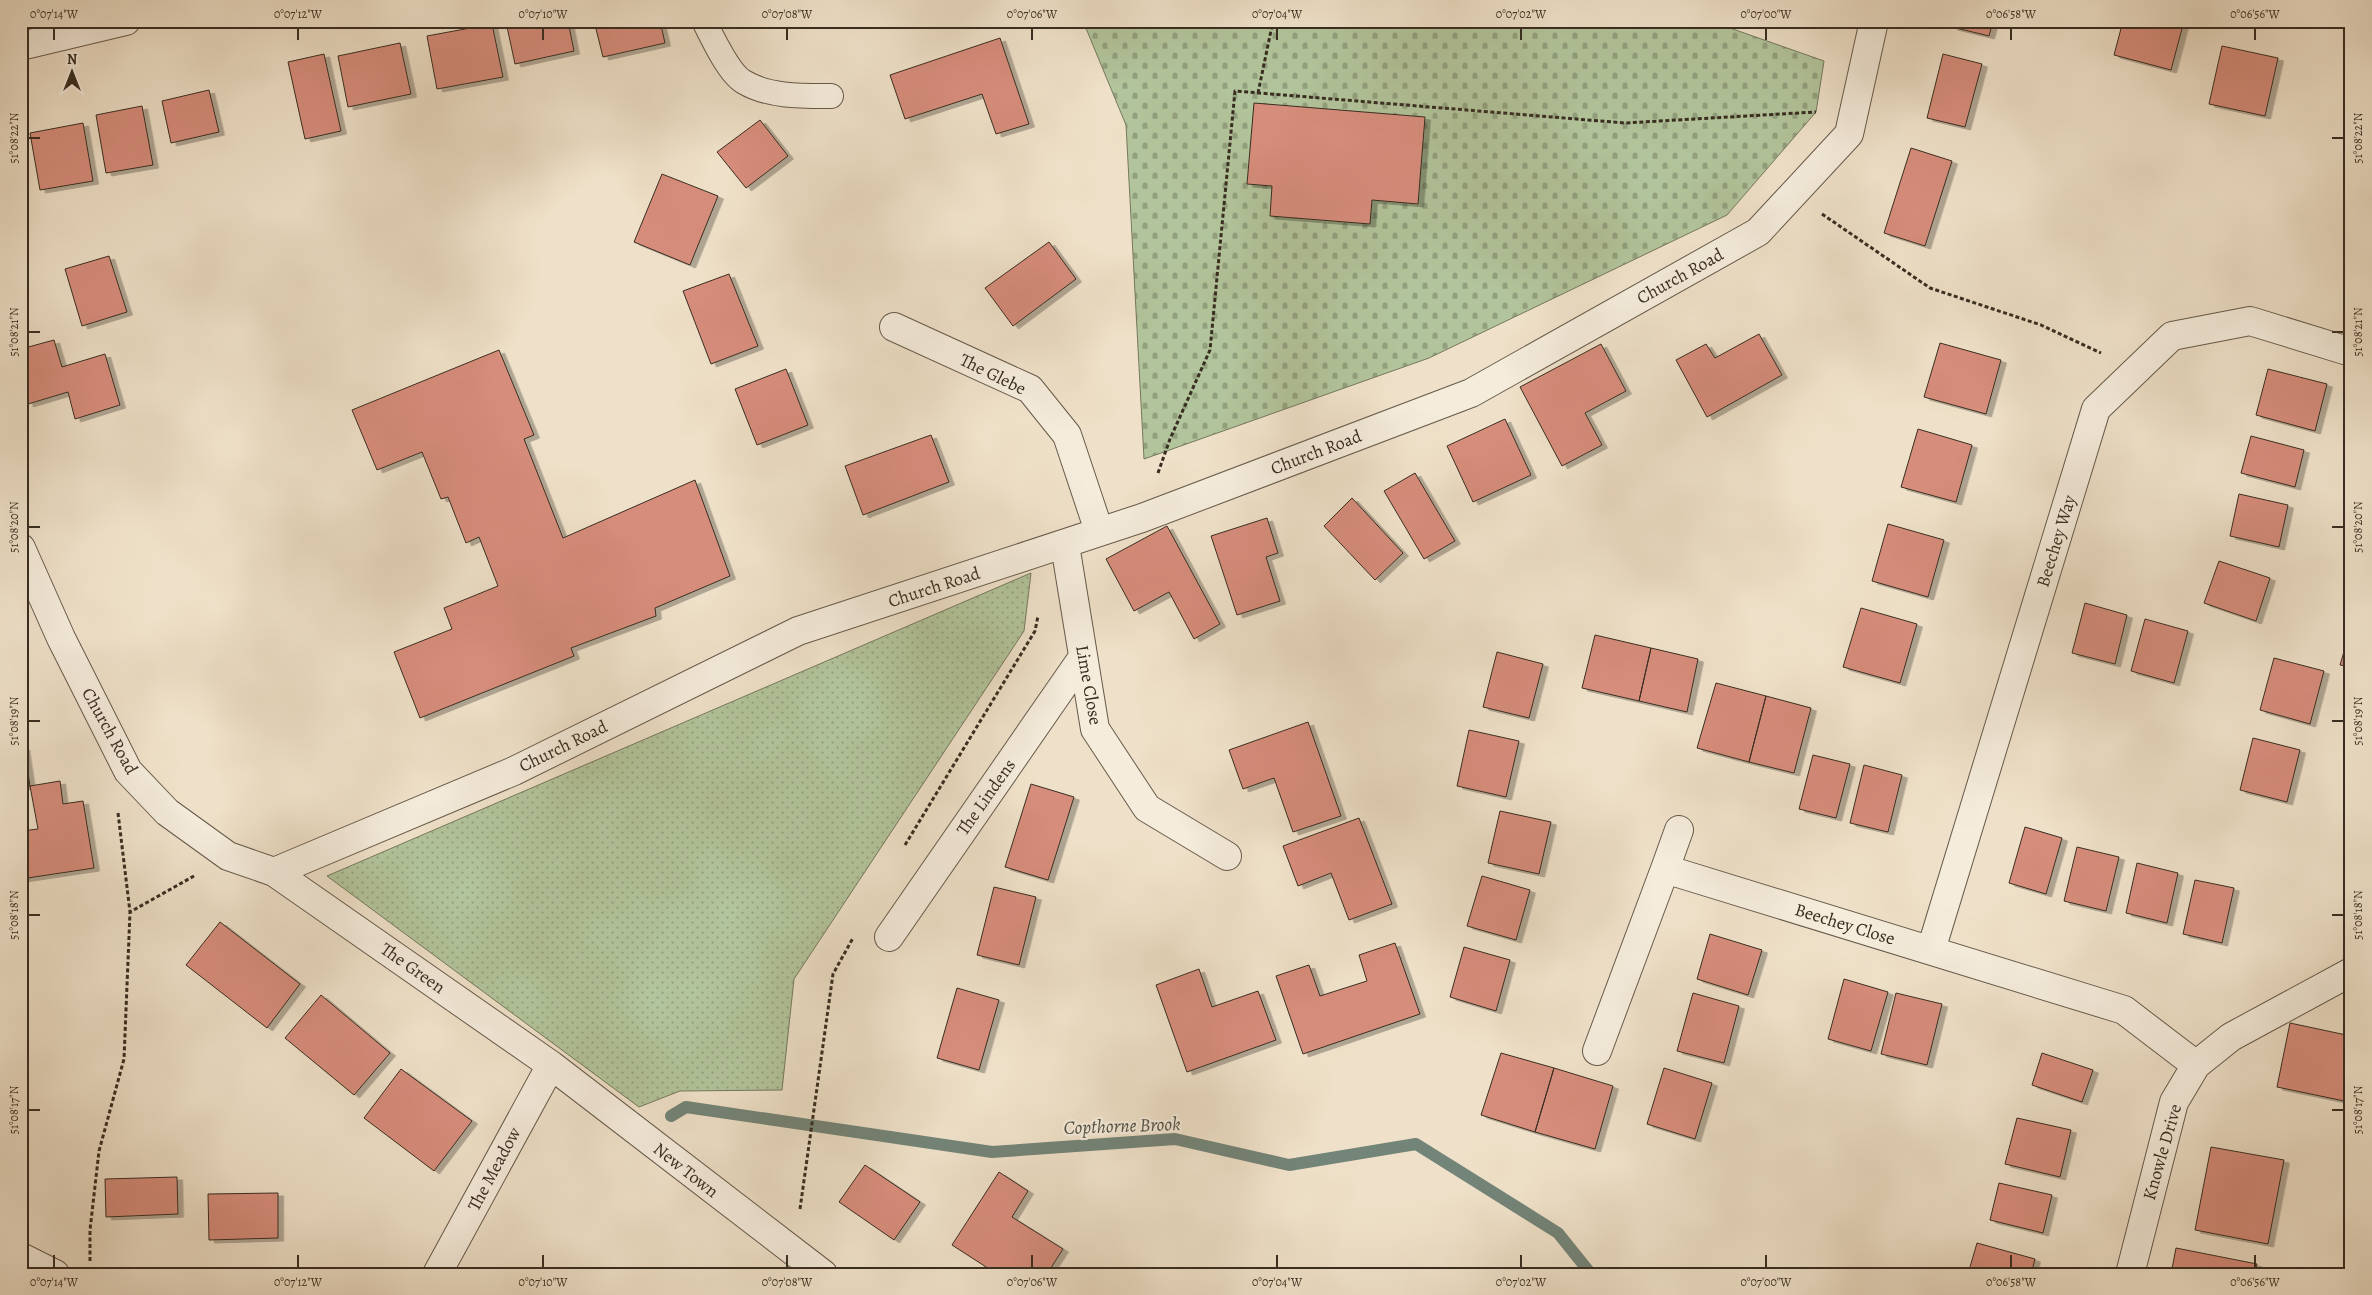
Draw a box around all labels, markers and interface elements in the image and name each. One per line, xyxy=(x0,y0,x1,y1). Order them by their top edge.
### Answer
text: 0°07'14"W xyxy=(30,6,79,22)
text: 0°07'12"W xyxy=(274,6,323,22)
text: 0°07'10"W xyxy=(519,6,568,22)
text: 0°07'08"W xyxy=(762,6,813,22)
text: 0°07'06"W xyxy=(1007,6,1058,22)
text: 0°07'04"W xyxy=(1252,6,1303,22)
text: 0°07'02"W xyxy=(1496,6,1547,22)
text: 0°07'00"W xyxy=(1740,6,1792,22)
text: 0°06'58"W xyxy=(1986,6,2037,22)
text: 0°06'56"W xyxy=(2230,6,2281,22)
north arrow xyxy=(48,48,98,98)
text: N xyxy=(67,50,77,69)
text: 51°08'22"N xyxy=(6,112,22,163)
text: 51°08'22"N xyxy=(2350,112,2366,163)
street label: Church Road xyxy=(1632,242,1728,310)
text: 51°08'21"N xyxy=(6,307,22,357)
text: 51°08'21"N xyxy=(2350,307,2366,357)
street label: The Glebe xyxy=(956,348,1030,400)
street label: Church Road xyxy=(1267,424,1365,480)
street label: Beechey Way xyxy=(2031,491,2082,590)
text: 51°08'20"N xyxy=(6,501,22,553)
text: 51°08'20"N xyxy=(2350,501,2366,553)
street label: Church Road xyxy=(885,561,983,613)
street label: Lime Close xyxy=(1070,643,1108,727)
street label: Church Road xyxy=(76,683,144,779)
text: 51°08'19"N xyxy=(6,696,22,745)
text: 51°08'19"N xyxy=(2350,696,2366,745)
street label: Church Road xyxy=(515,714,612,778)
street label: The Lindens xyxy=(951,754,1021,840)
text: 51°08'18"N xyxy=(6,890,22,940)
text: 51°08'18"N xyxy=(2350,890,2366,940)
street label: Beechey Close xyxy=(1792,897,1898,951)
street label: The Green xyxy=(376,937,450,999)
text: 51°08'17"N xyxy=(6,1085,22,1134)
text: 51°08'17"N xyxy=(2350,1085,2366,1134)
street label: Knowle Drive xyxy=(2137,1101,2187,1203)
water label: Copthorne Brook xyxy=(1063,1111,1181,1141)
street label: The Meadow xyxy=(462,1123,526,1215)
street label: New Town xyxy=(648,1137,724,1203)
text: 0°07'14"W xyxy=(30,1274,79,1290)
text: 0°07'12"W xyxy=(274,1274,323,1290)
text: 0°07'10"W xyxy=(519,1274,568,1290)
text: 0°07'08"W xyxy=(762,1274,813,1290)
text: 0°07'06"W xyxy=(1007,1274,1058,1290)
text: 0°07'04"W xyxy=(1252,1274,1303,1290)
text: 0°07'02"W xyxy=(1496,1274,1547,1290)
text: 0°07'00"W xyxy=(1740,1274,1792,1290)
text: 0°06'58"W xyxy=(1986,1274,2037,1290)
text: 0°06'56"W xyxy=(2230,1274,2281,1290)

